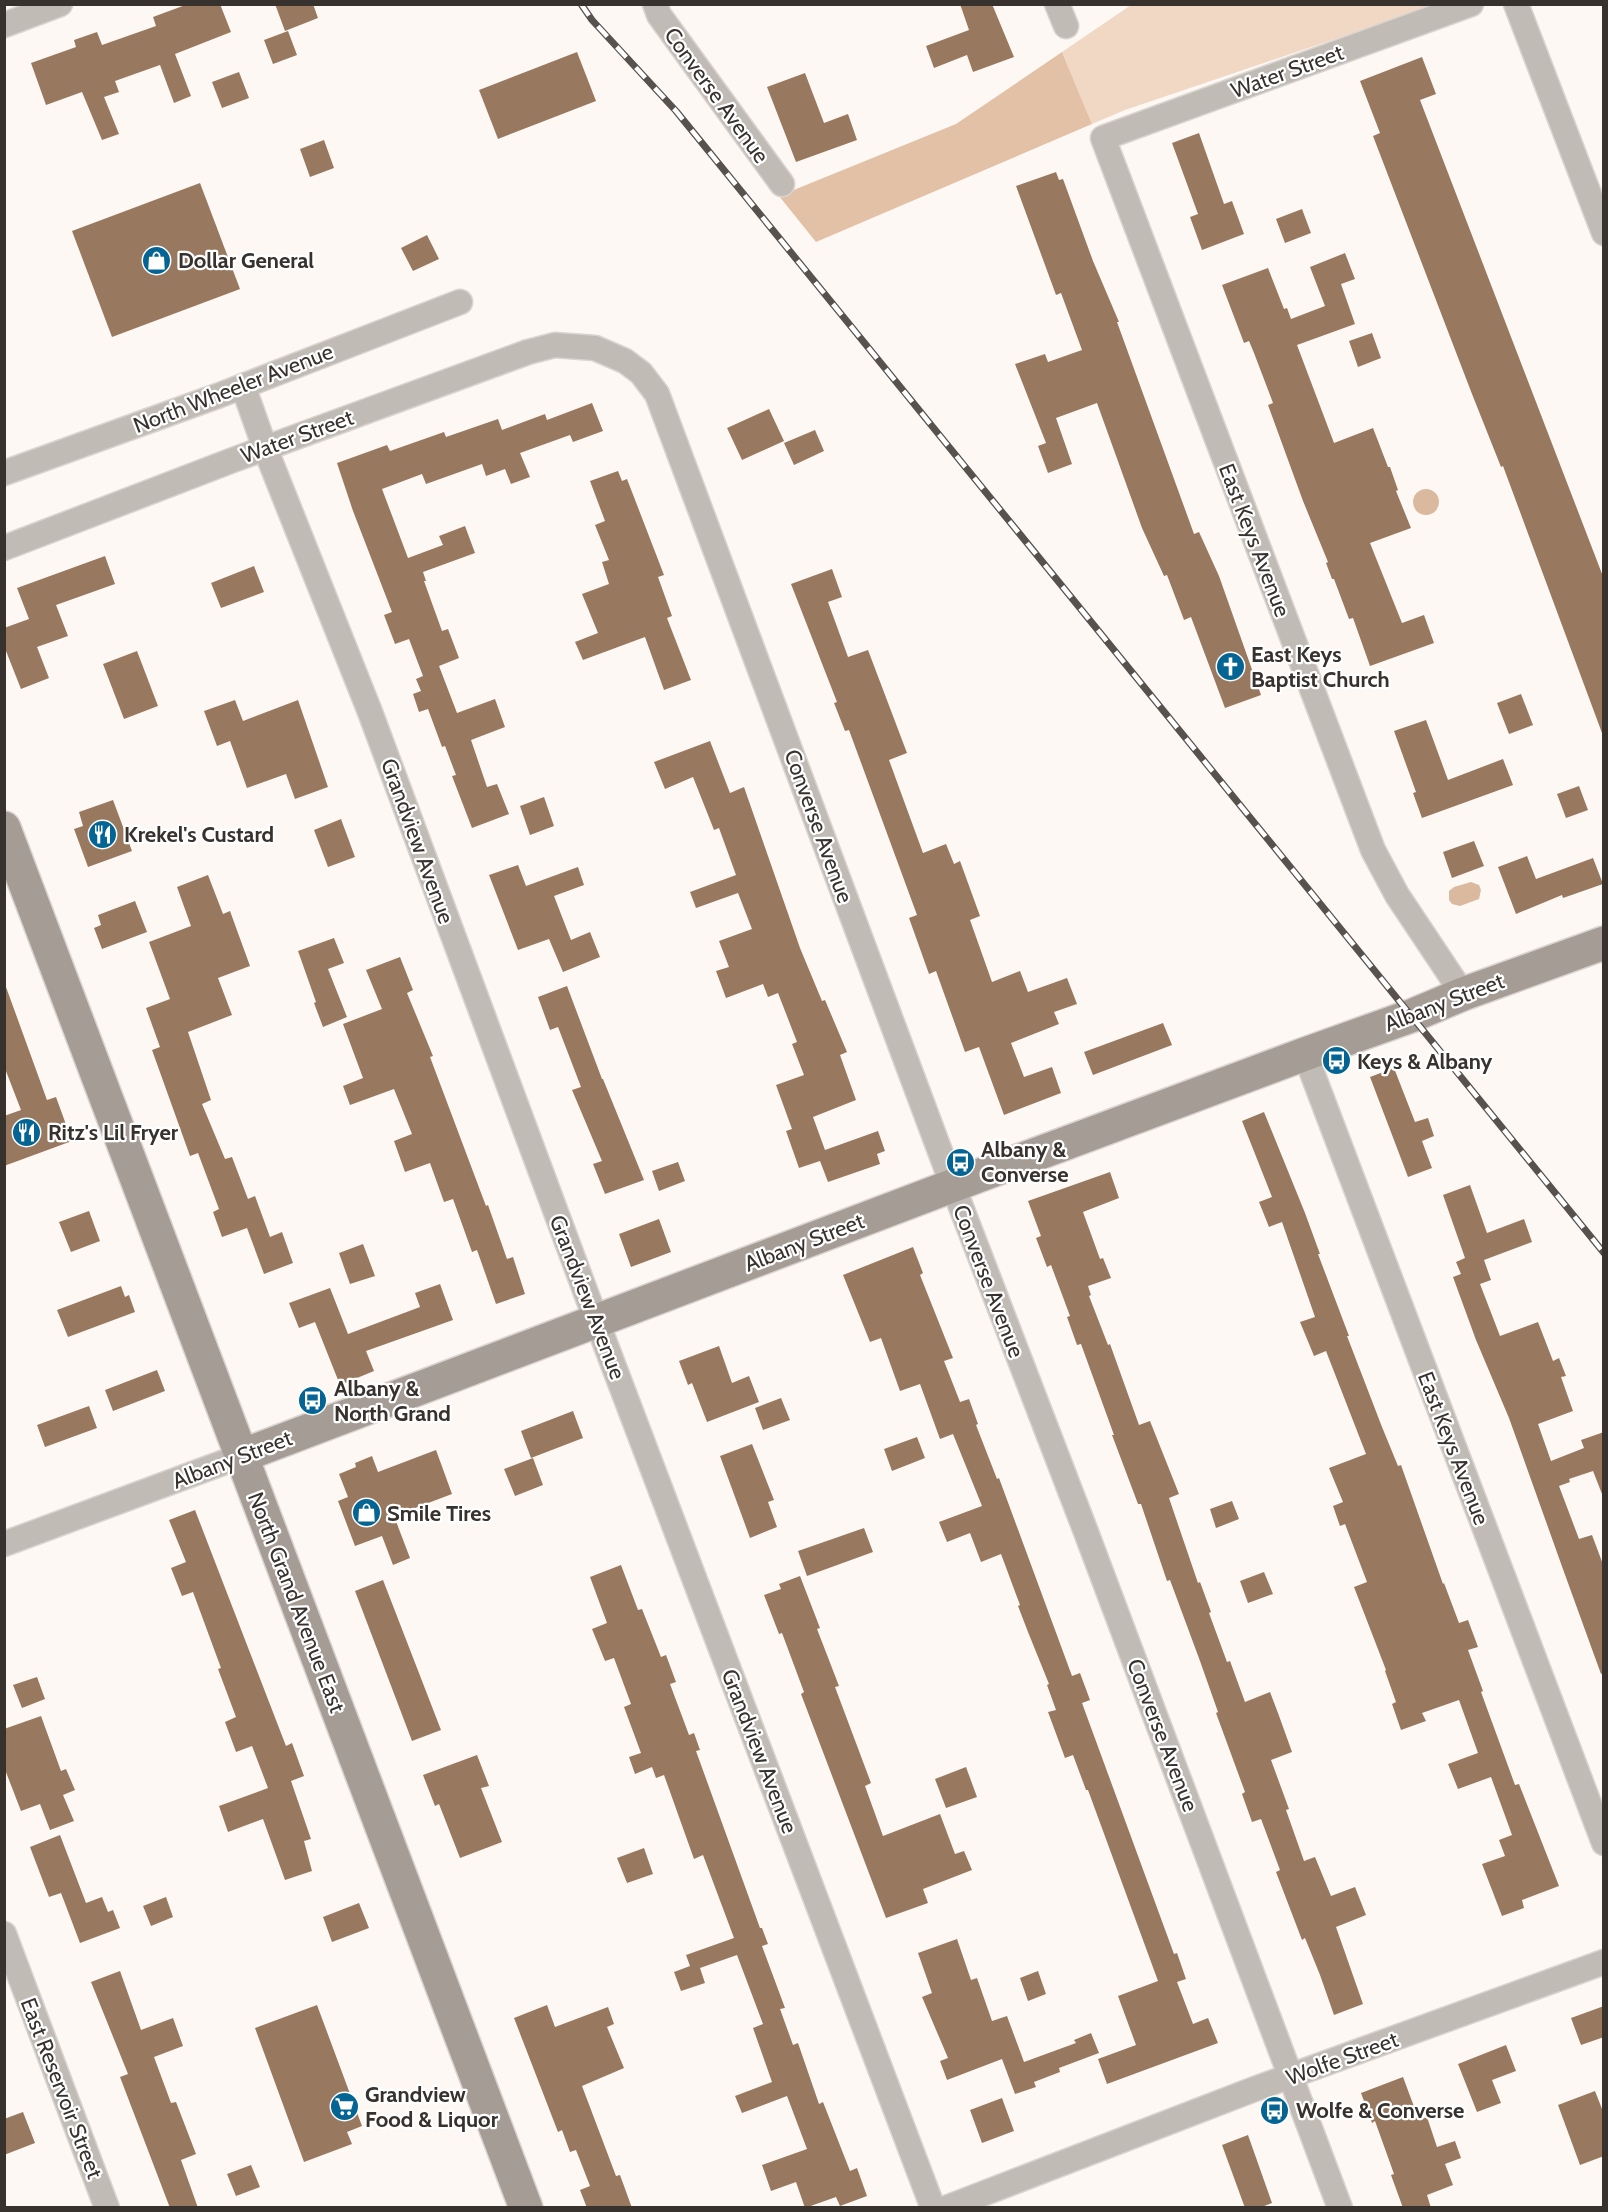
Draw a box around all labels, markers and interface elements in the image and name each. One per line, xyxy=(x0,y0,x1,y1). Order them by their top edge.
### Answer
street label: Converse Avenue xyxy=(658,22,775,168)
street label: Water Street xyxy=(1227,39,1347,104)
shop icon: Dollar General xyxy=(141,244,173,276)
place label: Dollar General xyxy=(178,247,314,274)
street label: North Wheeler Avenue xyxy=(129,338,337,439)
street label: Water Street xyxy=(237,404,357,469)
street label: East Keys Avenue xyxy=(1213,460,1296,621)
place label: East Keys Baptist Church xyxy=(1251,641,1390,693)
church icon: East Keys Baptist Church xyxy=(1214,651,1246,683)
street label: Converse Avenue xyxy=(778,746,859,907)
street label: Grandview Avenue xyxy=(375,755,460,928)
restaurant icon: Krekel's Custard xyxy=(87,818,119,850)
place label: Krekel's Custard xyxy=(124,821,274,848)
street label: Albany Street xyxy=(1381,967,1508,1038)
bus stop icon: Keys & Albany xyxy=(1320,1045,1352,1077)
place label: Keys & Albany xyxy=(1357,1048,1493,1075)
restaurant icon: Ritz's Lil Fryer xyxy=(11,1116,43,1148)
place label: Ritz's Lil Fryer xyxy=(48,1119,179,1146)
place label: Albany & Converse xyxy=(981,1136,1069,1188)
bus stop icon: Albany & Converse xyxy=(944,1146,976,1178)
street label: Converse Avenue xyxy=(947,1201,1030,1361)
street label: Albany Street xyxy=(741,1207,868,1278)
street label: Grandview Avenue xyxy=(544,1211,631,1383)
street label: East Keys Avenue xyxy=(1412,1368,1495,1529)
place label: Albany & North Grand xyxy=(334,1375,451,1427)
bus stop icon: Albany & North Grand xyxy=(297,1385,329,1417)
street label: Albany Street xyxy=(169,1424,296,1495)
street label: North Grand Avenue East xyxy=(242,1488,351,1717)
shop icon: Smile Tires xyxy=(350,1497,382,1529)
place label: Smile Tires xyxy=(387,1500,491,1527)
street label: Converse Avenue xyxy=(1121,1655,1204,1815)
street label: Grandview Avenue xyxy=(716,1665,803,1837)
street label: East Reservoir Street xyxy=(15,1994,109,2183)
street label: Wolfe Street xyxy=(1283,2026,1402,2091)
place label: Grandview Food & Liquor xyxy=(365,2081,499,2133)
supermarket icon: Grandview Food & Liquor xyxy=(328,2091,360,2123)
bus stop icon: Wolfe & Converse xyxy=(1259,2094,1291,2126)
place label: Wolfe & Converse xyxy=(1296,2097,1464,2124)

